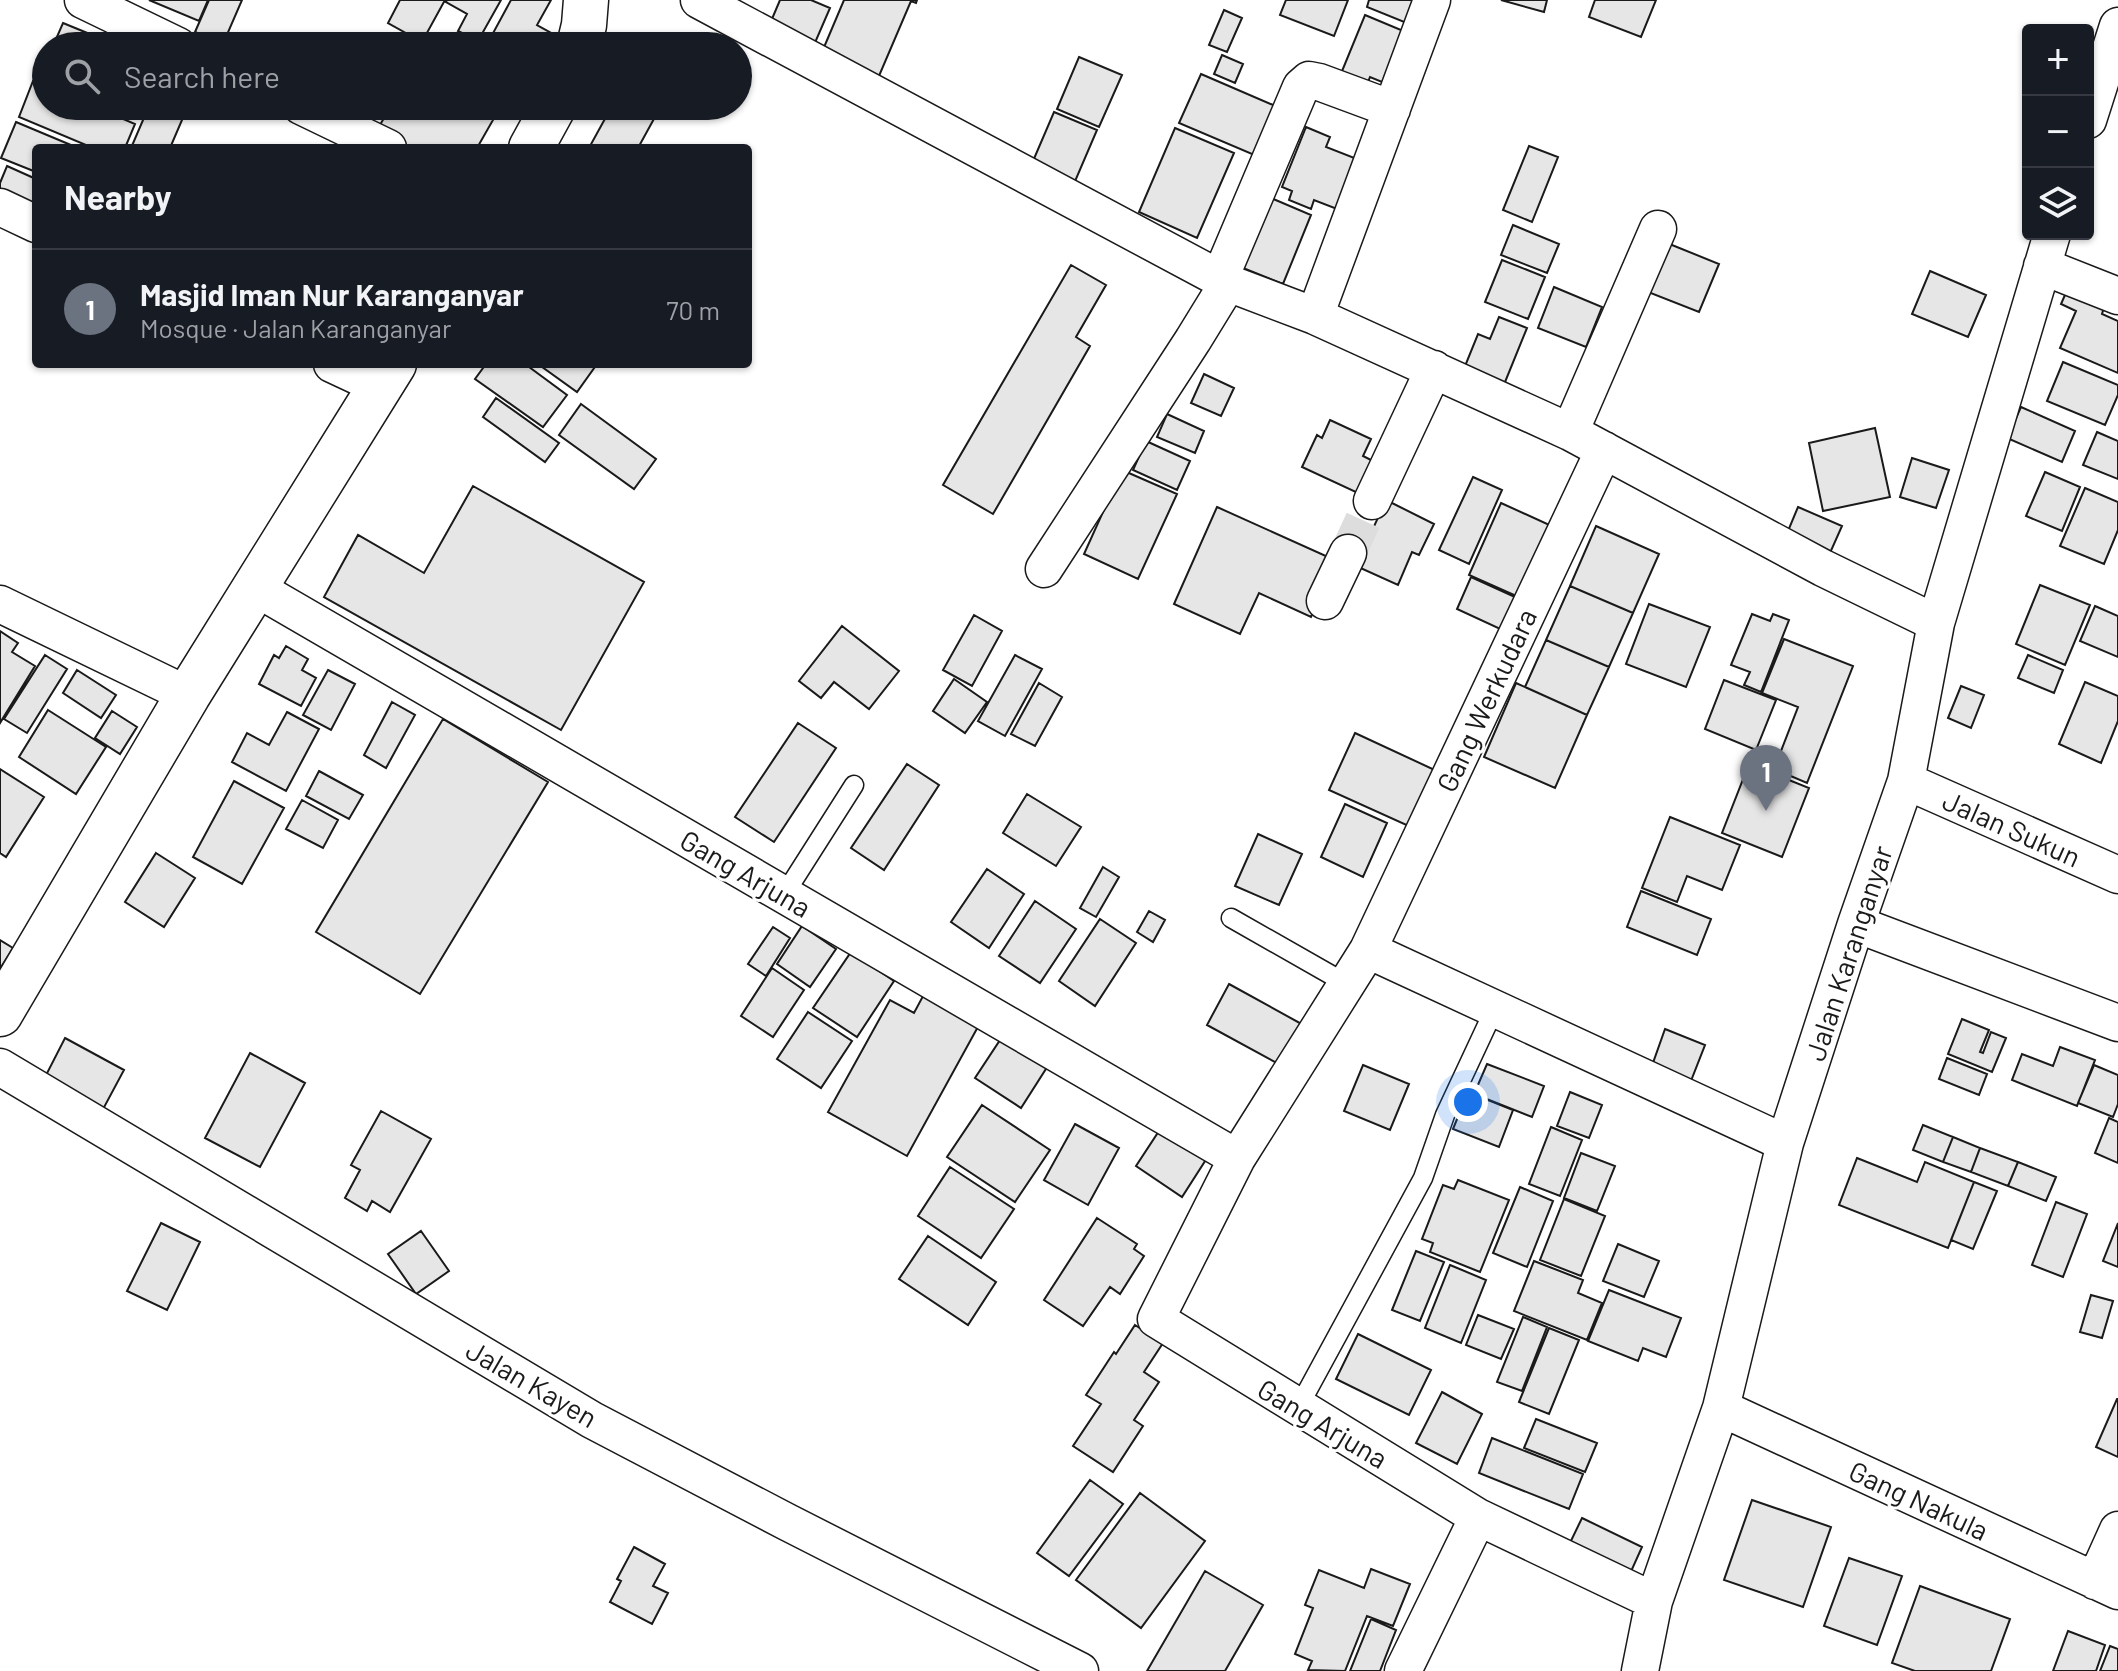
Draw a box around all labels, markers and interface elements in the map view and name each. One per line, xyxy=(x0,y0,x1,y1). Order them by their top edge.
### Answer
map controls xyxy=(2022,24,2094,240)
button: + xyxy=(2022,24,2094,96)
search box xyxy=(32,32,752,120)
icon: search xyxy=(60,54,104,98)
text: Search here xyxy=(124,58,280,94)
button: − xyxy=(2022,96,2094,168)
button: layers xyxy=(2022,168,2094,240)
text: Nearby xyxy=(64,176,172,217)
text: Masjid Iman Nur Karanganyar xyxy=(140,276,524,312)
text: 1 xyxy=(85,294,95,325)
text: 70 m xyxy=(666,294,720,325)
text: Mosque · Jalan Karanganyar xyxy=(140,312,451,343)
street label: Gang Werkudara xyxy=(1429,603,1543,797)
pin: 1 xyxy=(1740,745,1792,811)
street label: Jalan Sukun xyxy=(1938,782,2086,874)
street label: Gang Arjuna xyxy=(675,822,817,924)
street label: Jalan Karanganyar xyxy=(1797,841,1899,1065)
your location xyxy=(1448,1082,1488,1122)
street label: Jalan Kayen xyxy=(460,1332,604,1434)
street label: Gang Arjuna xyxy=(1252,1371,1394,1475)
street label: Gang Nakula xyxy=(1844,1453,1994,1547)

